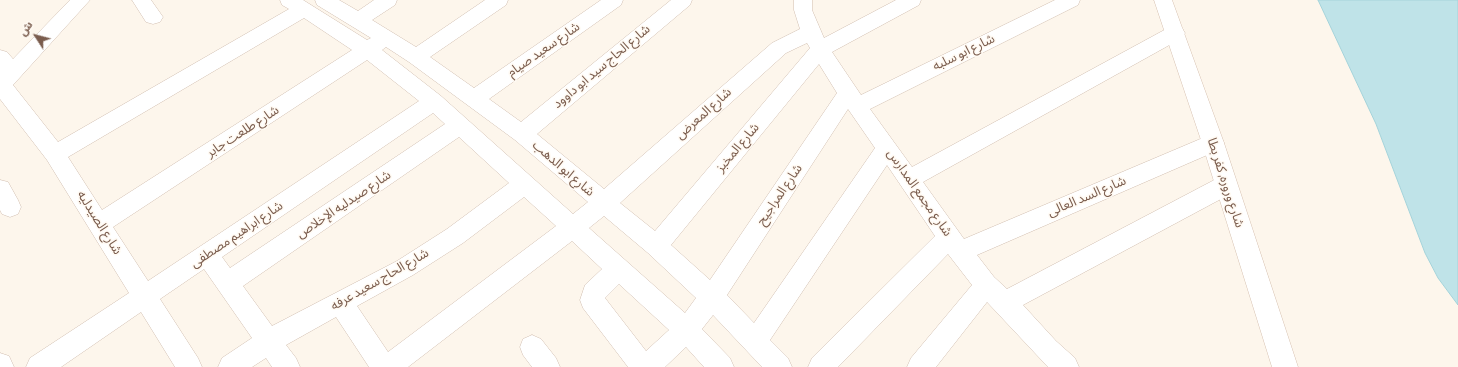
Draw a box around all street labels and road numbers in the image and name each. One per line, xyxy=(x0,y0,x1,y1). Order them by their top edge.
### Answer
street label: شارع سعيد صيام xyxy=(505,19,583,81)
street label: شارع الحاج سيد ابو داوود xyxy=(550,22,654,112)
street label: شارع ابو سلبه xyxy=(930,31,998,75)
street label: شارع المعرض xyxy=(673,85,735,143)
street label: شارع طلعت جابر xyxy=(204,103,282,161)
street label: شارع المخبز xyxy=(713,120,763,176)
street label: شارع وروره, كفر بطا xyxy=(1203,136,1247,230)
street label: شارع ابو الدهب xyxy=(529,138,597,200)
street label: شارع مجمع المدارس xyxy=(883,146,955,240)
street label: شارع المراجيح xyxy=(754,162,806,228)
street label: شارع صيدليه الإخلاص xyxy=(294,168,394,242)
street label: شارع السد العالى xyxy=(1045,173,1129,221)
street label: شارع الصيدليه xyxy=(73,188,125,258)
street label: شارع ابراهيم مصطفى xyxy=(188,198,286,272)
street label: شارع الحاج سعيد عرفه xyxy=(328,246,432,314)

